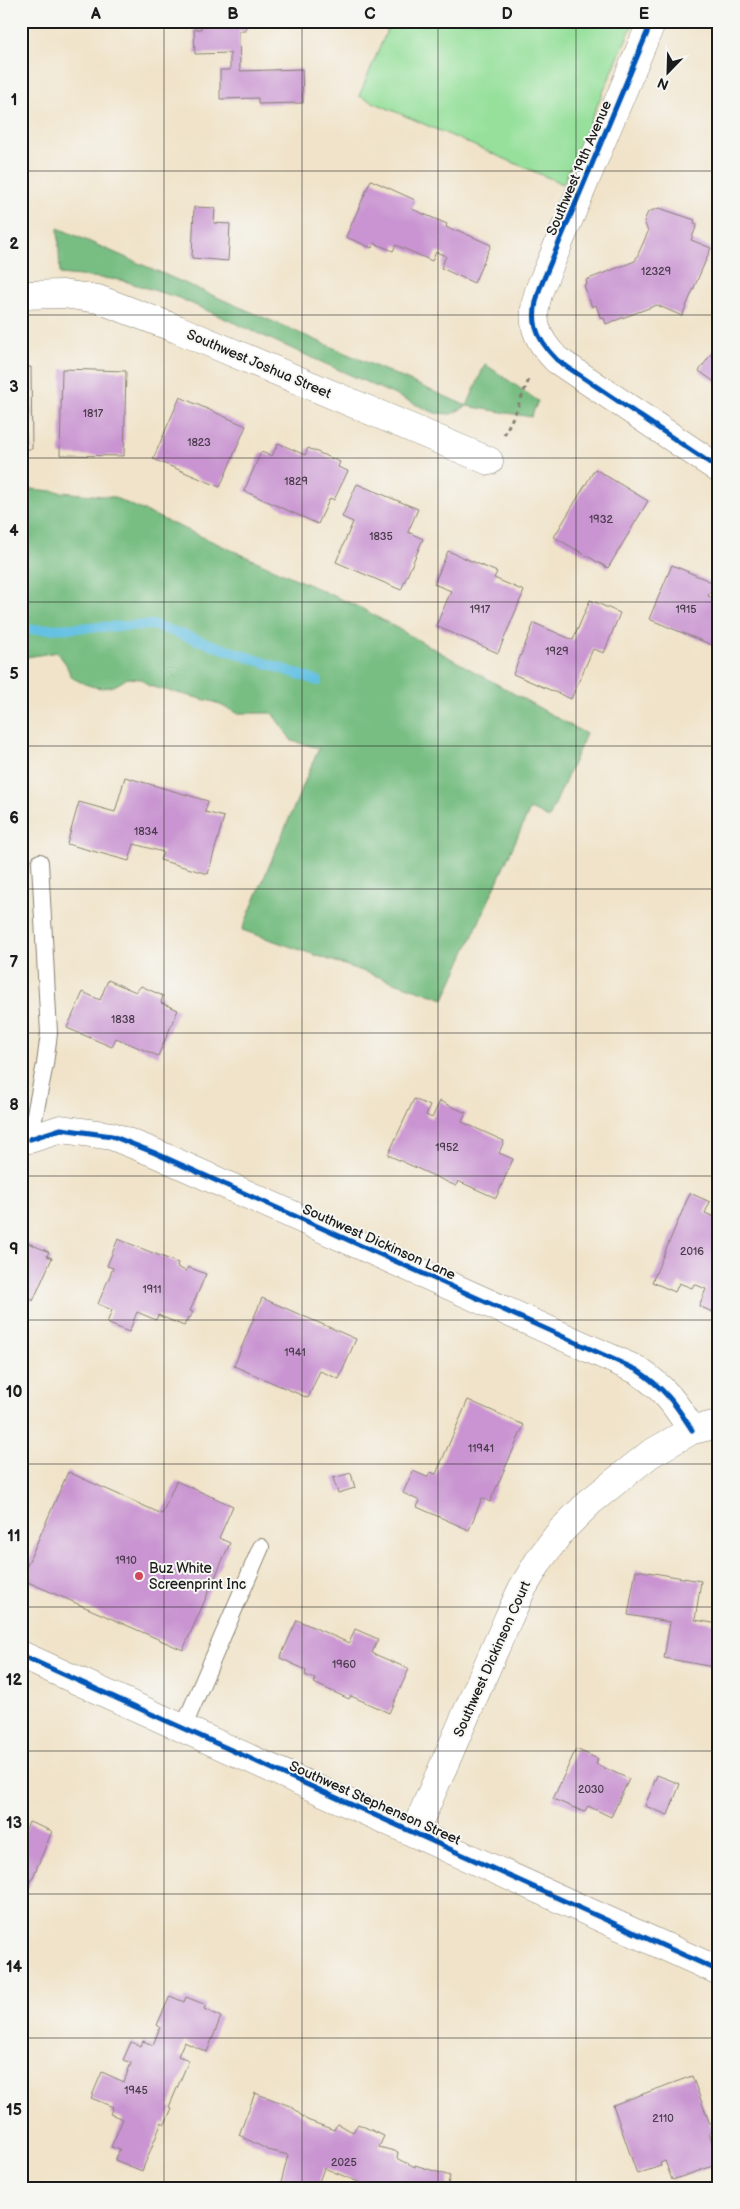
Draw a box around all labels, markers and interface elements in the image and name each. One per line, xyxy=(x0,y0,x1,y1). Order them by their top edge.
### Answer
text: A xyxy=(90,5,101,24)
text: B xyxy=(227,5,239,24)
text: C xyxy=(364,5,376,24)
text: D xyxy=(501,5,513,24)
text: E xyxy=(639,5,649,24)
north arrow xyxy=(642,48,692,98)
text: N xyxy=(655,74,671,93)
text: 1 xyxy=(11,91,17,110)
street label: Southwest 19th Avenue xyxy=(543,98,615,238)
text: 2 xyxy=(9,235,19,254)
house number: 12329 xyxy=(641,265,671,278)
street label: Southwest Joshua Street xyxy=(184,326,334,402)
text: 3 xyxy=(9,378,19,397)
house number: 1817 xyxy=(83,407,104,420)
house number: 1823 xyxy=(187,436,211,449)
house number: 1829 xyxy=(284,475,308,488)
house number: 1932 xyxy=(589,513,613,526)
text: 4 xyxy=(9,522,19,541)
house number: 1835 xyxy=(369,530,393,543)
house number: 1917 xyxy=(470,603,491,616)
house number: 1915 xyxy=(675,603,697,616)
house number: 1929 xyxy=(545,645,569,658)
text: 5 xyxy=(9,665,19,684)
text: 6 xyxy=(9,809,19,828)
house number: 1834 xyxy=(134,825,158,838)
text: 7 xyxy=(10,953,19,972)
house number: 1838 xyxy=(111,1013,135,1026)
text: 8 xyxy=(9,1096,19,1115)
house number: 1952 xyxy=(435,1141,459,1154)
street label: Southwest Dickinson Lane xyxy=(300,1200,458,1284)
text: 9 xyxy=(9,1240,19,1259)
house number: 2016 xyxy=(680,1245,704,1258)
house number: 1911 xyxy=(142,1283,162,1296)
house number: 1941 xyxy=(284,1346,306,1359)
text: 10 xyxy=(6,1383,22,1402)
house number: 11941 xyxy=(468,1442,494,1455)
text: 11 xyxy=(7,1527,21,1546)
house number: 1910 xyxy=(115,1554,137,1567)
place label: Buz White Screenprint Inc xyxy=(149,1560,246,1593)
marker: Buz White Screenprint Inc xyxy=(133,1570,145,1582)
street label: Southwest Dickinson Court xyxy=(450,1578,534,1740)
house number: 1960 xyxy=(332,1658,356,1671)
text: 12 xyxy=(6,1671,23,1690)
street label: Southwest Stephenson Street xyxy=(287,1757,464,1849)
house number: 2030 xyxy=(578,1783,605,1796)
text: 13 xyxy=(6,1814,22,1833)
text: 14 xyxy=(6,1958,23,1977)
house number: 1945 xyxy=(124,2084,148,2097)
text: 15 xyxy=(6,2101,22,2120)
house number: 2110 xyxy=(652,2112,674,2125)
house number: 2025 xyxy=(331,2156,357,2169)

